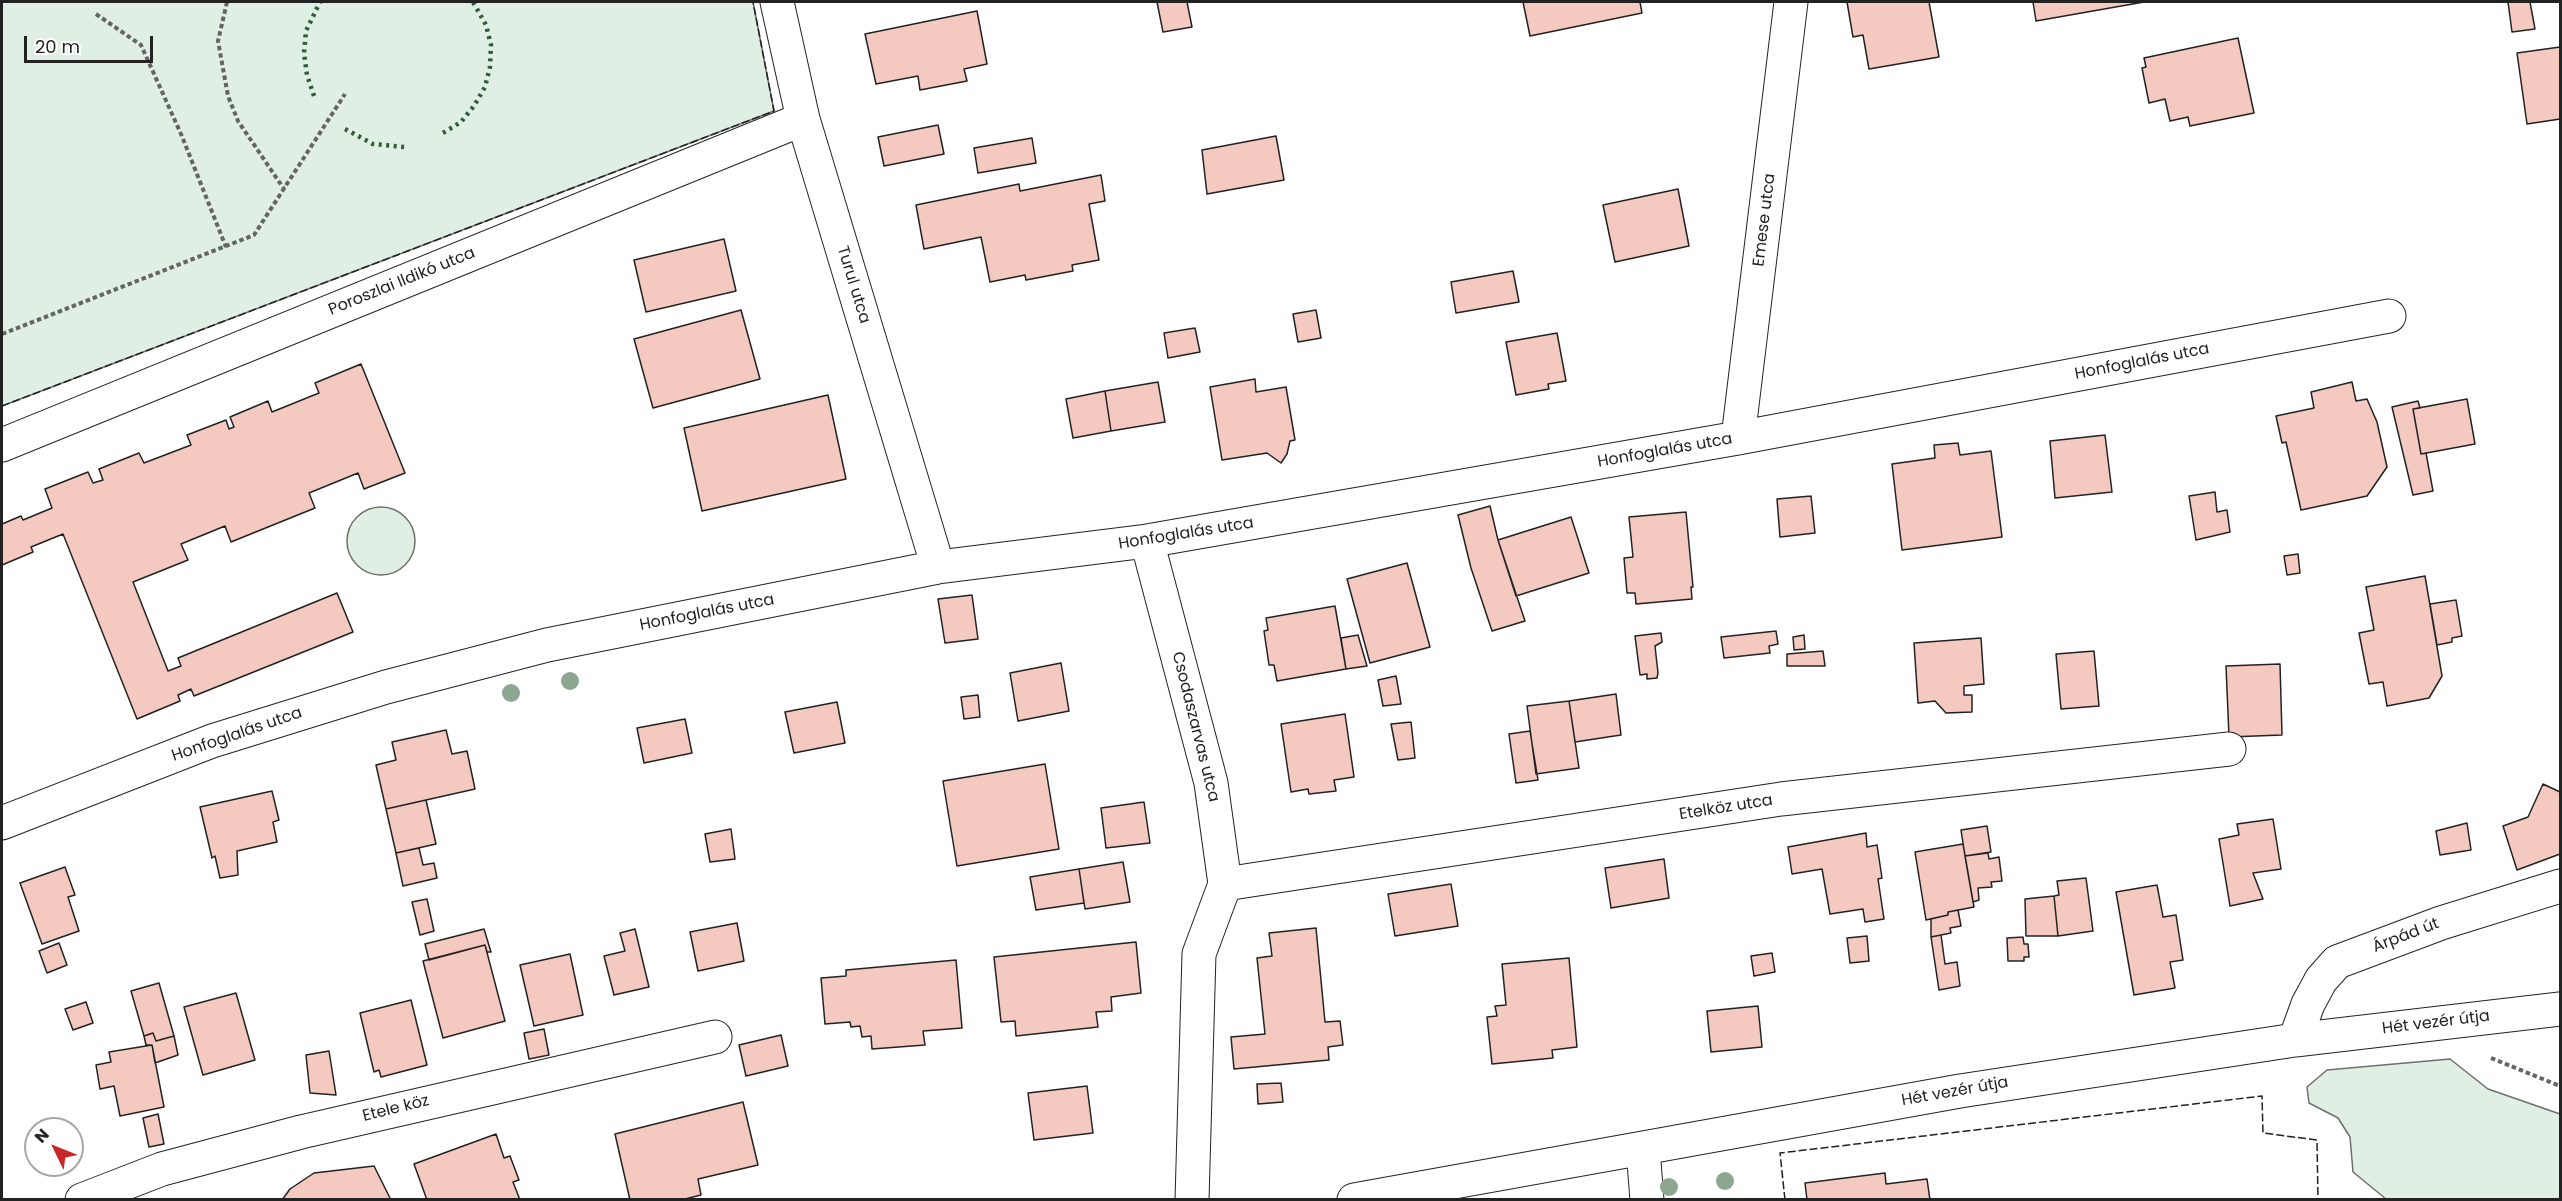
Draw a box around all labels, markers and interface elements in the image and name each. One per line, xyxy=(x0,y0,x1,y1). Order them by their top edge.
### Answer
scale bar xyxy=(27,24,156,62)
text: 20 m xyxy=(35,34,80,59)
street label: Emese utca xyxy=(1750,172,1780,268)
street label: Poroszlai Ildikó utca xyxy=(326,244,478,320)
street label: Turul utca xyxy=(832,244,874,326)
street label: Honfoglalás utca xyxy=(2073,340,2211,384)
street label: Honfoglalás utca xyxy=(1596,430,1734,472)
street label: Honfoglalás utca xyxy=(1117,514,1255,554)
street label: Honfoglalás utca xyxy=(638,591,776,635)
street label: Csodaszarvas utca xyxy=(1167,650,1223,804)
street label: Honfoglalás utca xyxy=(169,704,305,766)
street label: Etelköz utca xyxy=(1678,791,1774,825)
street label: Árpád út xyxy=(2370,915,2442,957)
street label: Hét vezér útja xyxy=(2381,1007,2491,1039)
street label: Hét vezér útja xyxy=(1900,1073,2010,1111)
street label: Etele köz xyxy=(361,1091,431,1127)
north arrow xyxy=(24,1117,84,1177)
text: N xyxy=(29,1124,54,1148)

